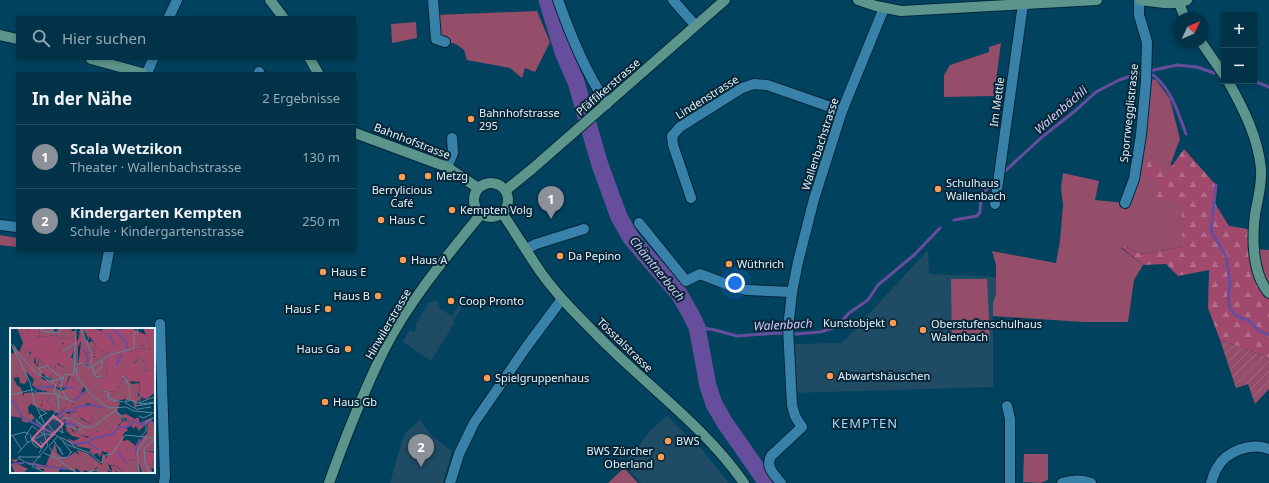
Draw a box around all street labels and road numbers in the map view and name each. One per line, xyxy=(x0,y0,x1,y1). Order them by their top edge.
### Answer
street label: Pfäffikerstrasse xyxy=(573,55,643,119)
street label: Sporrwegglistrasse xyxy=(1116,63,1141,163)
street label: Lindenstrasse xyxy=(672,71,741,122)
street label: Im Mettle xyxy=(986,76,1007,128)
street label: Wallenbachstrasse xyxy=(798,96,842,192)
street label: Bahnhofstrasse xyxy=(372,119,453,162)
street label: Hinwilerstrasse xyxy=(361,286,414,362)
street label: Tösstalstrasse xyxy=(594,314,656,375)

